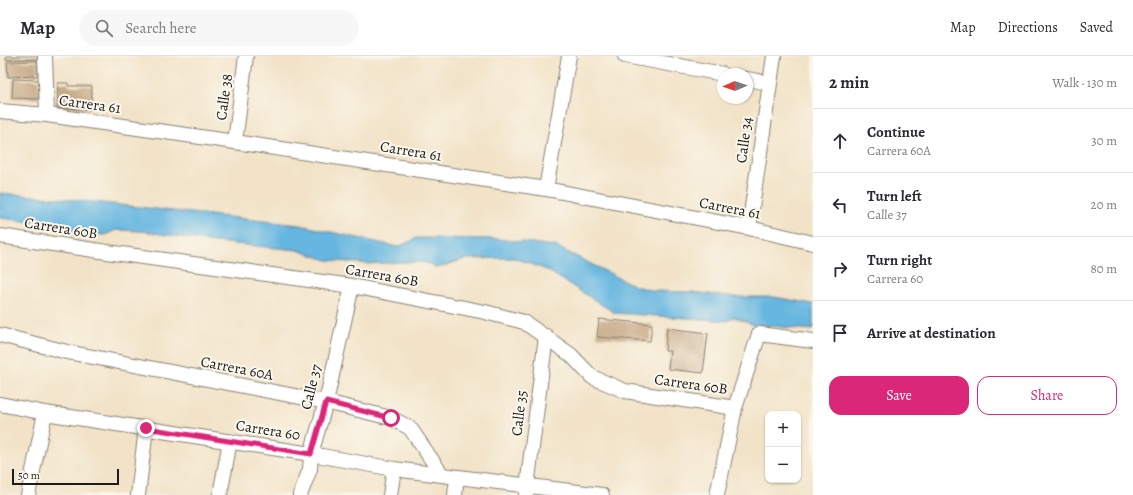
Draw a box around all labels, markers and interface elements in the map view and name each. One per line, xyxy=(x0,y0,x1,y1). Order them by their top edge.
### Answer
search box xyxy=(79,10,359,46)
text: Map xyxy=(20,15,55,41)
icon: search xyxy=(93,17,115,39)
text: Search here xyxy=(125,18,197,38)
text: Map xyxy=(950,18,976,37)
text: Directions xyxy=(998,18,1058,37)
text: Saved xyxy=(1080,18,1113,37)
north arrow xyxy=(717,68,753,104)
text: 2 min xyxy=(829,71,869,94)
street label: Calle 38 xyxy=(211,72,237,122)
text: Walk · 130 m xyxy=(1052,74,1117,91)
street label: Carrera 61 xyxy=(58,90,122,118)
street label: Calle 34 xyxy=(731,115,757,164)
text: Continue xyxy=(867,122,925,142)
icon: ahead xyxy=(829,130,851,152)
text: 30 m xyxy=(1091,132,1117,149)
street label: Carrera 61 xyxy=(379,136,443,166)
text: Carrera 60A xyxy=(867,142,931,159)
text: Turn left xyxy=(867,186,922,206)
street label: Carrera 61 xyxy=(698,192,762,224)
icon: left xyxy=(829,194,851,216)
text: 20 m xyxy=(1091,196,1117,213)
text: Calle 37 xyxy=(867,206,907,223)
street label: Carrera 60B xyxy=(23,212,99,244)
text: Turn right xyxy=(867,250,932,270)
icon: right xyxy=(829,258,851,280)
street label: Carrera 60B xyxy=(344,259,420,291)
text: 80 m xyxy=(1090,260,1117,277)
text: Carrera 60 xyxy=(867,270,923,287)
icon: arrive xyxy=(829,322,851,344)
text: Arrive at destination xyxy=(867,323,996,343)
street label: Carrera 60A xyxy=(199,351,275,385)
street label: Calle 37 xyxy=(296,362,326,412)
street label: Carrera 60B xyxy=(653,369,729,399)
button: Save xyxy=(829,376,969,415)
button: Share xyxy=(977,376,1117,415)
street label: Calle 35 xyxy=(506,389,532,437)
route start xyxy=(382,409,400,427)
map controls xyxy=(765,411,801,483)
button: + xyxy=(765,411,801,447)
street label: Carrera 60 xyxy=(234,415,302,445)
route end xyxy=(137,419,155,437)
button: − xyxy=(765,447,801,483)
scale bar xyxy=(12,467,119,486)
text: 50 m xyxy=(18,468,40,483)

